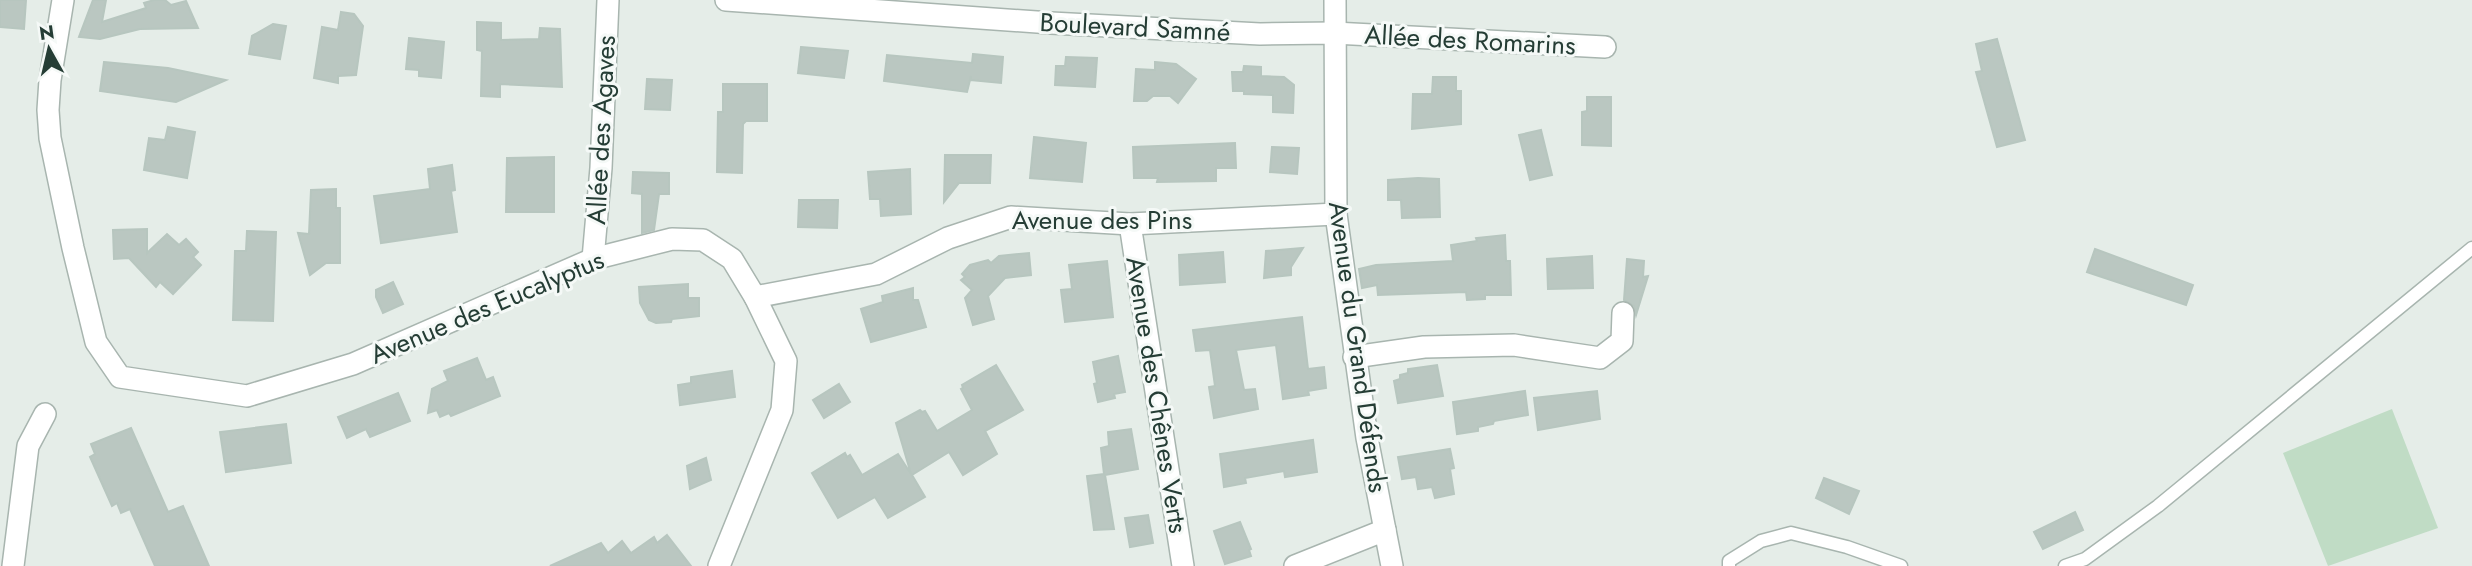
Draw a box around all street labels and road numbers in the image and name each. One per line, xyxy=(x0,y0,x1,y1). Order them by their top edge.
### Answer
street label: Boulevard Samné xyxy=(1039,3,1231,51)
street label: Allée des Romarins xyxy=(1363,15,1577,65)
street label: Allée des Agaves xyxy=(577,34,625,226)
street label: Avenue du Grand Défends xyxy=(1319,199,1397,495)
street label: Avenue des Pins xyxy=(1012,201,1192,239)
street label: Avenue des Eucalyptus xyxy=(364,241,610,373)
street label: Avenue des Chênes Verts xyxy=(1116,254,1198,536)

